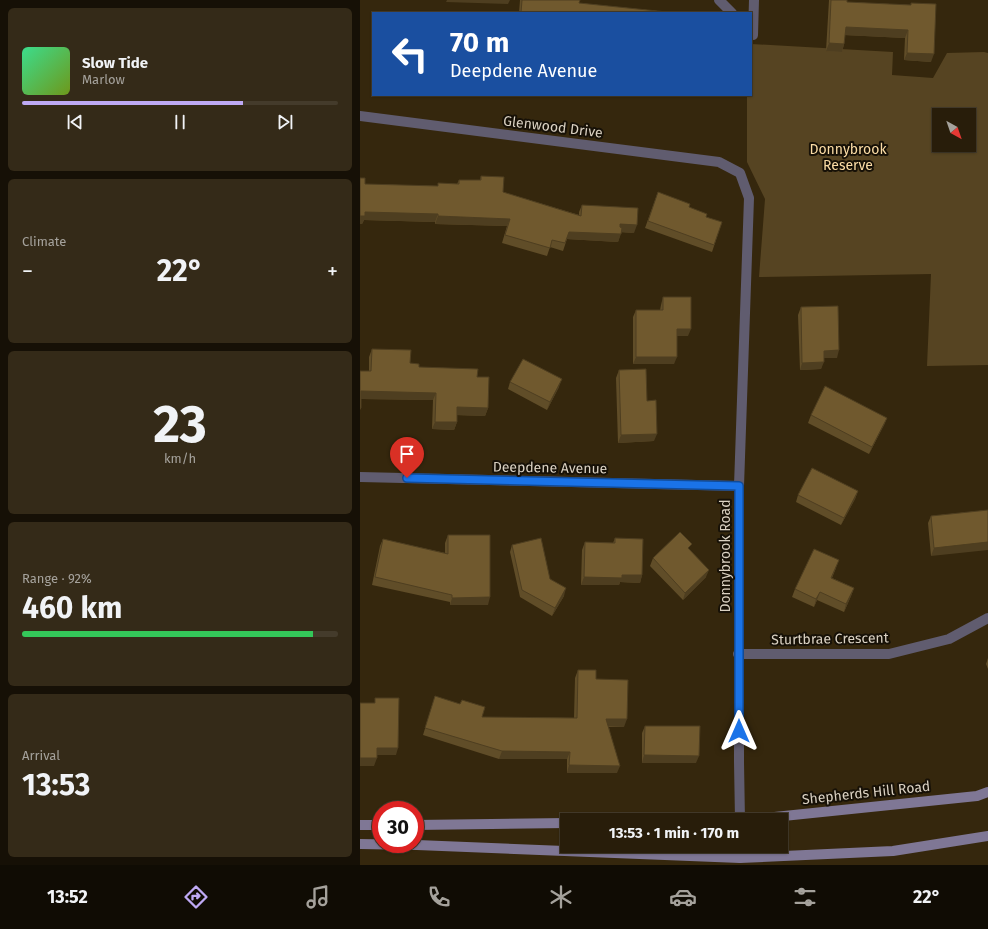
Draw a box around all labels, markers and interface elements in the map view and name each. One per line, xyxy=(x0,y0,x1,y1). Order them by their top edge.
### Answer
text: 70 m xyxy=(450,26,509,59)
icon: left xyxy=(384,28,436,80)
text: Slow Tide xyxy=(82,54,148,72)
text: Deepdene Avenue xyxy=(450,60,597,82)
text: Marlow xyxy=(82,72,125,87)
north arrow xyxy=(932,108,976,152)
map controls xyxy=(932,108,976,152)
icon: previous xyxy=(64,111,86,133)
icon: pause xyxy=(169,111,191,133)
icon: next xyxy=(274,111,296,133)
street label: Glenwood Drive xyxy=(502,112,604,142)
park label: Donnybrook Reserve xyxy=(809,141,887,174)
text: Climate xyxy=(22,234,66,249)
text: 22° xyxy=(157,253,203,289)
text: − xyxy=(22,258,33,285)
text: + xyxy=(327,258,338,285)
text: 23 xyxy=(153,393,207,456)
pin xyxy=(390,437,424,478)
icon: arrive xyxy=(396,443,418,465)
text: km/h xyxy=(164,451,196,466)
street label: Deepdene Avenue xyxy=(493,459,607,477)
street label: Donnybrook Road xyxy=(717,499,734,613)
text: Range · 92% xyxy=(22,571,92,586)
text: 460 km xyxy=(22,590,122,626)
street label: Sturtbrae Crescent xyxy=(771,629,890,649)
position arrow xyxy=(718,710,760,752)
text: Arrival xyxy=(22,748,60,763)
text: 13:53 xyxy=(22,767,90,803)
street label: Shepherds Hill Road xyxy=(801,778,931,808)
speed limit sign: 30 xyxy=(372,801,424,853)
text: 13:53 · 1 min · 170 m xyxy=(609,824,739,842)
icon: directions xyxy=(182,883,210,911)
icon: music xyxy=(304,883,332,911)
icon: phone xyxy=(425,883,453,911)
icon: climate xyxy=(547,883,575,911)
icon: car xyxy=(669,883,697,911)
icon: filters xyxy=(791,883,819,911)
text: 13:52 xyxy=(47,886,88,908)
text: 22° xyxy=(913,886,941,908)

